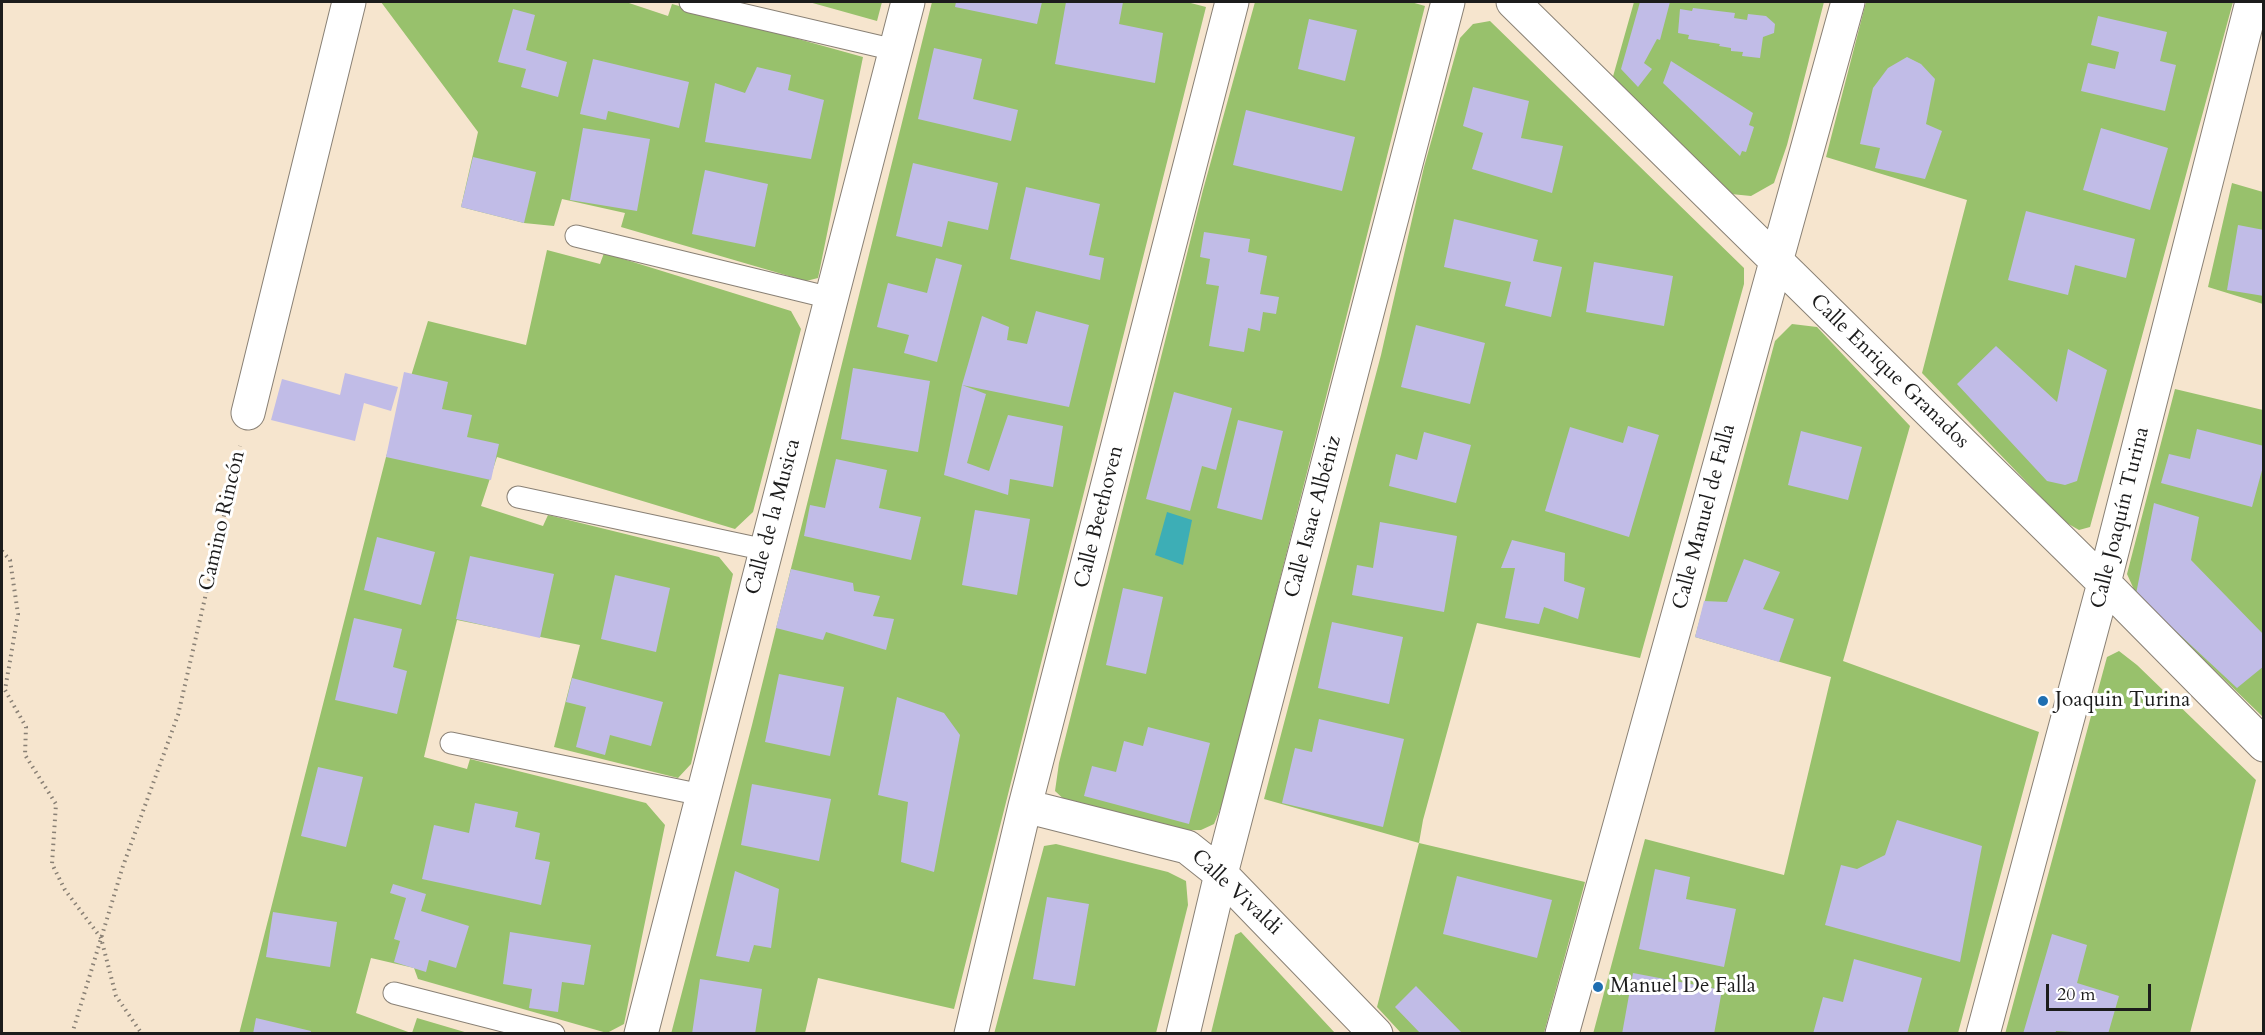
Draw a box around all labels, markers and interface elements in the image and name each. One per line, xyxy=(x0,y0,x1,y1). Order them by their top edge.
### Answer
street label: Calle Enrique Granados xyxy=(1804,290,1974,454)
street label: Calle Manuel de Falla xyxy=(1668,422,1742,612)
street label: Calle Joaquín Turina xyxy=(2086,425,2156,611)
street label: Calle Isaac Albéniz xyxy=(1280,433,1348,601)
street label: Calle de la Musica xyxy=(741,436,807,598)
street label: Calle Beethoven xyxy=(1070,443,1130,591)
street label: Camino Rincón xyxy=(195,449,251,593)
place label: Joaquin Turina xyxy=(2055,688,2190,714)
marker: Joaquin Turina xyxy=(2036,694,2050,708)
street label: Calle Vivaldi xyxy=(1186,845,1286,941)
scale bar xyxy=(2049,972,2154,1010)
place label: Manuel De Falla xyxy=(1610,974,1756,1000)
marker: Manuel De Falla xyxy=(1591,980,1605,994)
text: 20 m xyxy=(2057,982,2096,1007)

